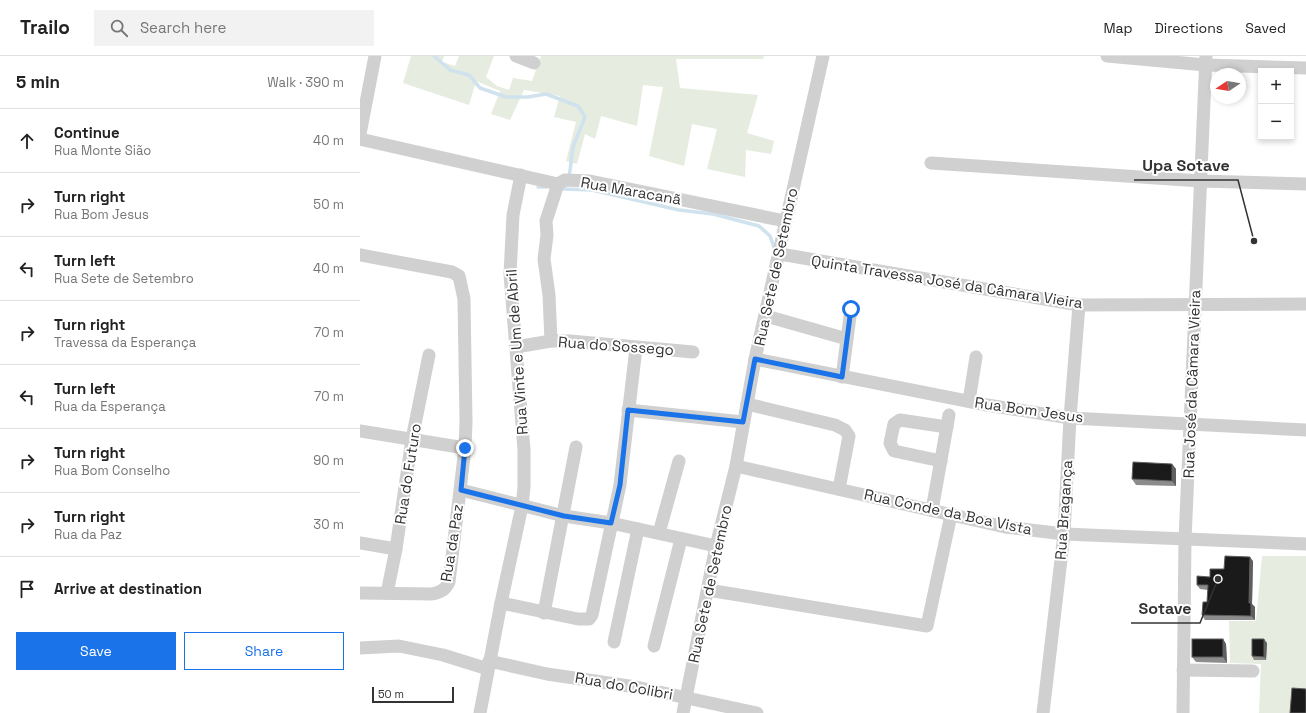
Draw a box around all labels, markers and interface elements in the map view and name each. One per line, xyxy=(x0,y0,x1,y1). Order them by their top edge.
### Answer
search box xyxy=(94,10,374,46)
text: Trailo xyxy=(20,15,70,40)
icon: search xyxy=(108,17,130,39)
text: Search here xyxy=(140,18,226,37)
text: Map xyxy=(1103,19,1133,37)
text: Directions xyxy=(1155,19,1223,37)
text: Saved xyxy=(1245,19,1286,37)
north arrow xyxy=(1210,68,1246,104)
map controls xyxy=(1258,68,1294,140)
button: + xyxy=(1258,68,1294,104)
text: 5 min xyxy=(16,71,60,93)
text: Walk · 390 m xyxy=(267,74,344,91)
button: − xyxy=(1258,104,1294,140)
text: Continue xyxy=(54,123,120,142)
icon: ahead xyxy=(16,130,38,152)
text: 40 m xyxy=(313,132,344,149)
text: Rua Monte Sião xyxy=(54,142,151,159)
callout: Upa Sotave xyxy=(1134,152,1238,180)
text: Upa Sotave xyxy=(1142,155,1230,176)
street label: Rua Maracanã xyxy=(579,172,683,209)
street label: Rua Sete de Setembro xyxy=(749,186,802,348)
text: Turn right xyxy=(54,187,125,206)
icon: right xyxy=(16,194,38,216)
text: 50 m xyxy=(313,196,344,213)
text: Rua Bom Jesus xyxy=(54,206,149,223)
text: Turn left xyxy=(54,251,116,270)
street label: Quinta Travessa José da Câmara Vieira xyxy=(810,251,1085,312)
icon: left xyxy=(16,258,38,280)
text: 40 m xyxy=(313,260,344,277)
street label: Rua Vinte e Um de Abril xyxy=(501,269,532,436)
text: Rua Sete de Setembro xyxy=(54,270,194,287)
street label: Rua José da Câmara Vieira xyxy=(1179,289,1204,479)
route start xyxy=(842,300,860,318)
text: Turn right xyxy=(54,315,125,334)
icon: right xyxy=(16,322,38,344)
text: 70 m xyxy=(314,324,344,341)
street label: Rua do Sossego xyxy=(558,332,675,359)
text: Travessa da Esperança xyxy=(54,334,196,351)
text: Turn left xyxy=(54,379,116,398)
icon: left xyxy=(16,386,38,408)
text: 70 m xyxy=(314,388,344,405)
street label: Rua Bom Jesus xyxy=(974,392,1085,427)
text: Rua da Esperança xyxy=(54,398,166,415)
street label: Rua do Futuro xyxy=(390,422,425,526)
route end xyxy=(456,439,474,457)
text: Turn right xyxy=(54,443,125,462)
icon: right xyxy=(16,450,38,472)
text: 90 m xyxy=(313,452,344,469)
street label: Rua Bragança xyxy=(1051,459,1076,560)
text: Rua Bom Conselho xyxy=(54,462,170,479)
street label: Rua Conde da Boa Vista xyxy=(862,484,1034,539)
street label: Rua da Paz xyxy=(436,503,467,583)
street label: Rua Sete de Setembro xyxy=(683,503,736,665)
text: Turn right xyxy=(54,507,125,526)
icon: right xyxy=(16,514,38,536)
text: 30 m xyxy=(313,516,344,533)
text: Rua da Paz xyxy=(54,526,122,543)
icon: arrive xyxy=(16,578,38,600)
text: Arrive at destination xyxy=(54,579,202,598)
callout: Sotave xyxy=(1131,595,1200,623)
text: Sotave xyxy=(1138,598,1192,619)
button: Save xyxy=(16,632,176,670)
button: Share xyxy=(184,632,344,670)
street label: Rua do Colibri xyxy=(574,668,675,703)
scale bar xyxy=(372,685,454,704)
text: 50 m xyxy=(378,687,404,701)

